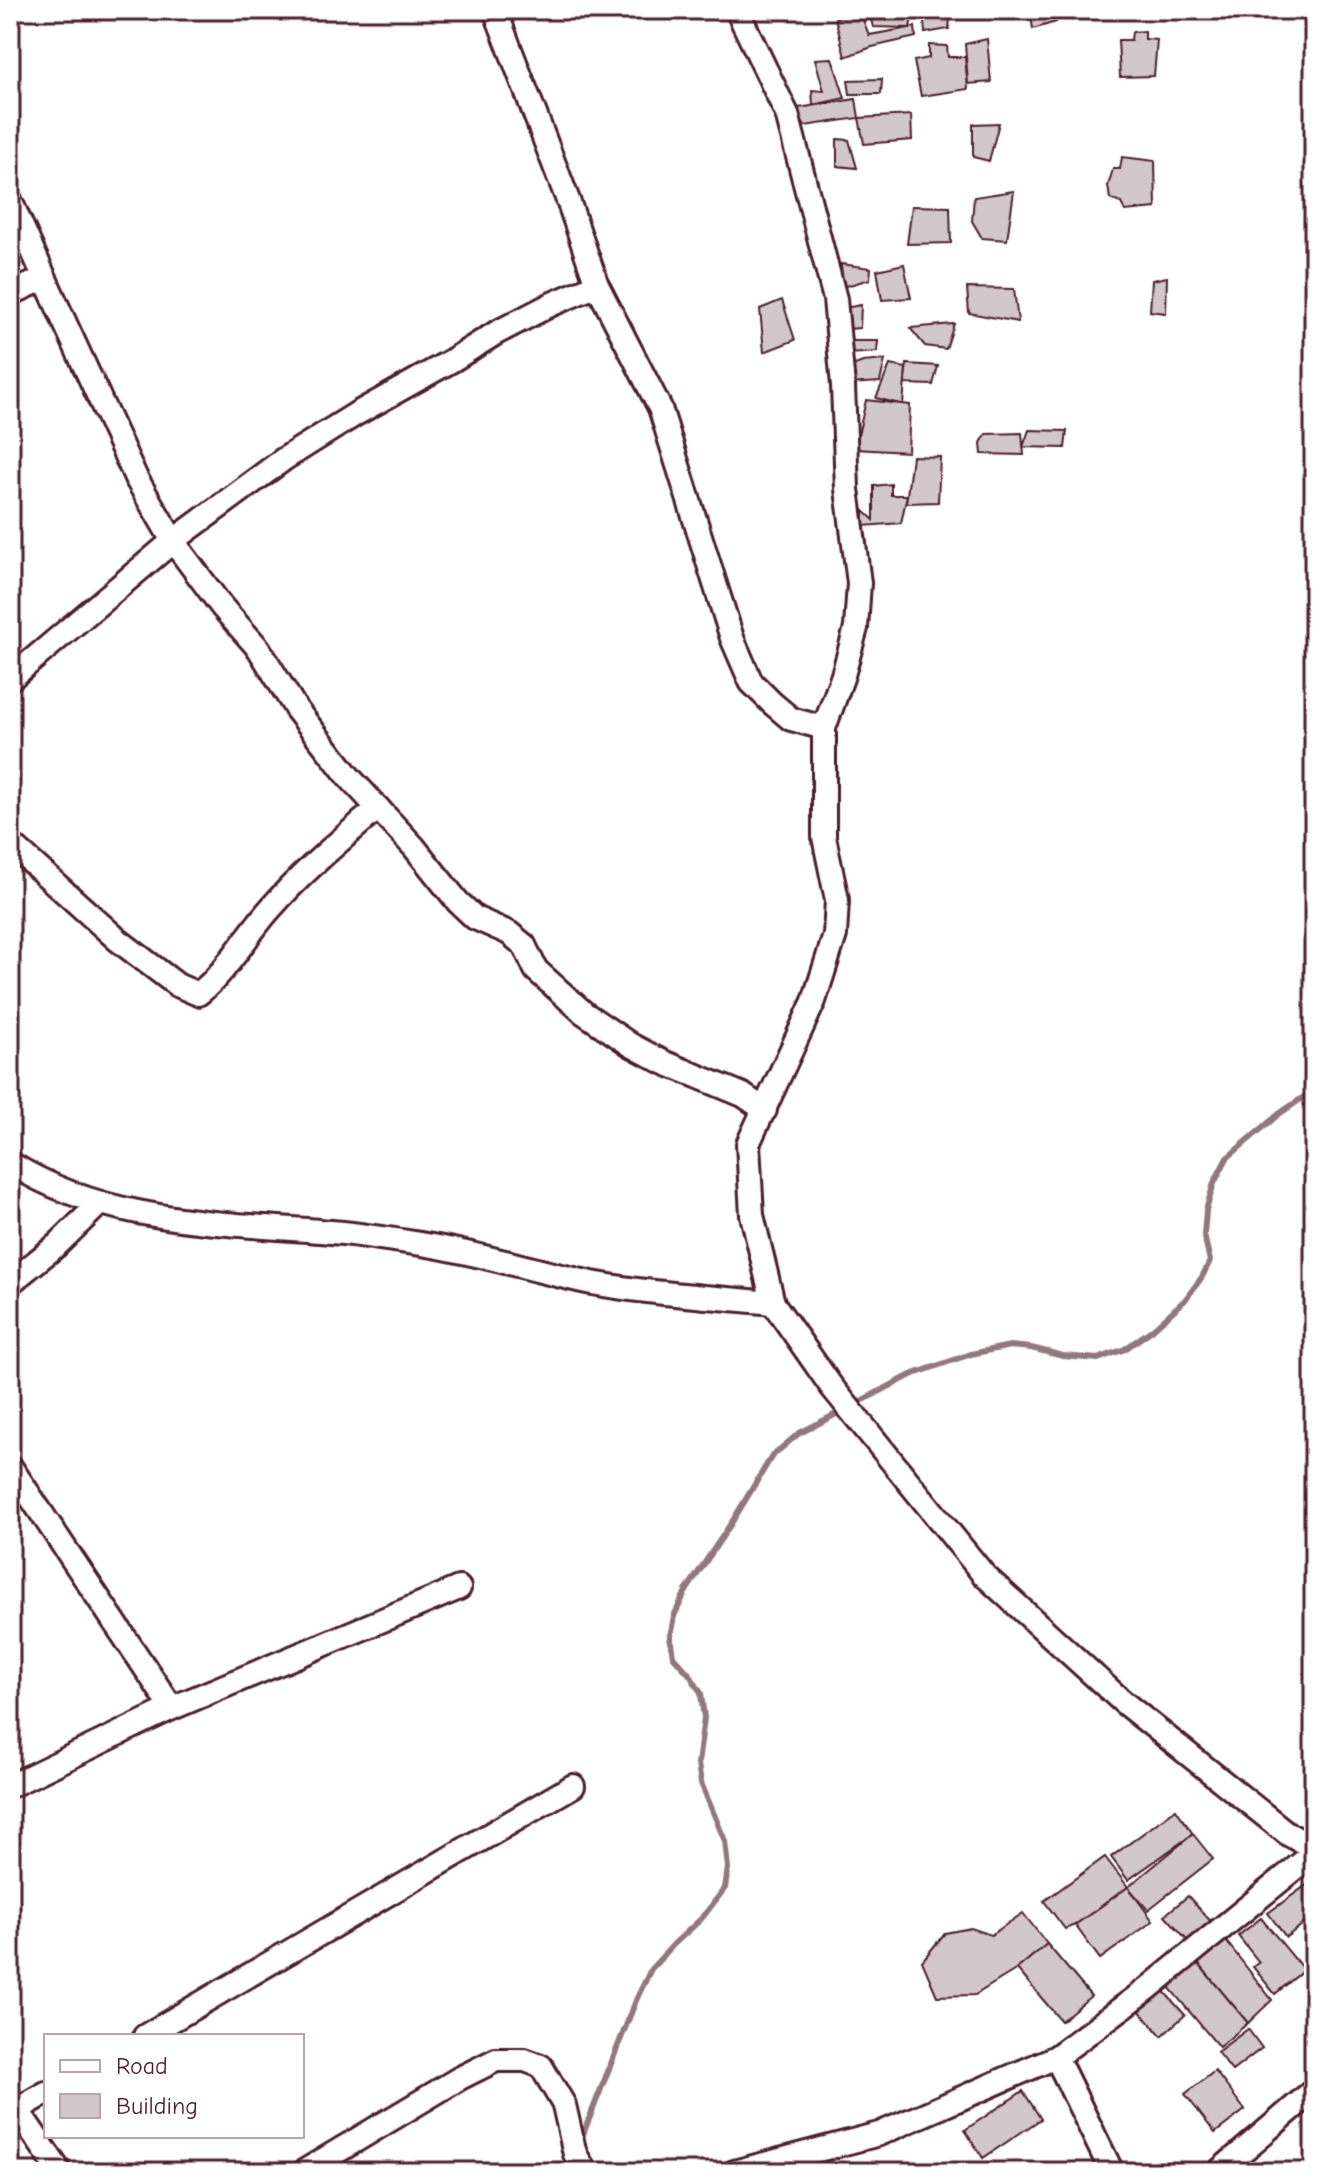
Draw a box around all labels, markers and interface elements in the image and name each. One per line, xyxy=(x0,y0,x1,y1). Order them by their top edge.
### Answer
legend xyxy=(44,2034,304,2138)
text: Road xyxy=(116,2052,168,2080)
text: Building xyxy=(116,2092,198,2120)

